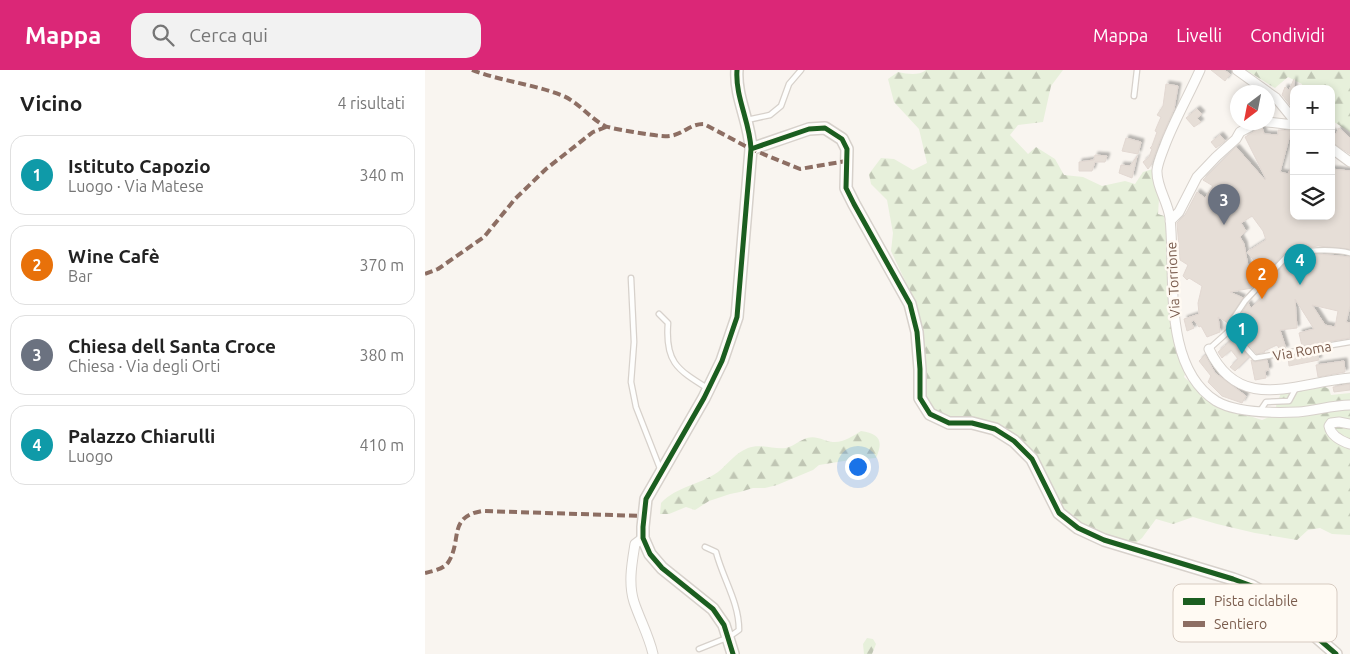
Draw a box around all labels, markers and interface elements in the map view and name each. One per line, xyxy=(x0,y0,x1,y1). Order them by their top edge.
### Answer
search box xyxy=(131,13,481,58)
icon: search xyxy=(149,21,177,49)
text: Mappa xyxy=(25,22,101,49)
text: Cerca qui xyxy=(189,24,268,46)
text: Mappa xyxy=(1093,25,1148,45)
text: Livelli xyxy=(1176,25,1222,45)
text: Condividi xyxy=(1250,25,1325,45)
north arrow xyxy=(1230,85,1275,130)
map controls xyxy=(1290,85,1335,220)
button: + xyxy=(1290,85,1335,130)
text: Vicino xyxy=(20,91,82,115)
text: 4 risultati xyxy=(337,94,405,112)
button: − xyxy=(1290,130,1335,175)
text: Istituto Capozio xyxy=(68,155,211,177)
text: 1 xyxy=(32,166,42,184)
text: 340 m xyxy=(359,166,404,184)
button: layers xyxy=(1290,175,1335,220)
text: Luogo · Via Matese xyxy=(68,177,204,195)
pin: 3 xyxy=(1208,184,1240,225)
street label: Via Torrione xyxy=(1163,241,1183,319)
pin: 4 xyxy=(1284,244,1316,285)
text: Wine Cafè xyxy=(68,245,160,267)
text: 2 xyxy=(32,256,42,274)
text: 370 m xyxy=(359,256,404,274)
pin: 2 xyxy=(1246,258,1278,299)
text: Bar xyxy=(68,267,92,285)
pin: 1 xyxy=(1226,313,1258,354)
text: Chiesa dell Santa Croce xyxy=(68,335,276,357)
street label: Via Roma xyxy=(1271,338,1333,364)
text: 3 xyxy=(32,346,42,364)
text: 380 m xyxy=(359,346,404,364)
text: Chiesa · Via degli Orti xyxy=(68,357,220,375)
text: Palazzo Chiarulli xyxy=(68,425,215,447)
text: 4 xyxy=(32,436,42,454)
text: 410 m xyxy=(359,436,404,454)
text: Luogo xyxy=(68,447,113,465)
your location xyxy=(845,454,871,480)
legend xyxy=(1173,584,1337,642)
text: Pista ciclabile xyxy=(1214,593,1298,609)
text: Sentiero xyxy=(1214,616,1267,632)

